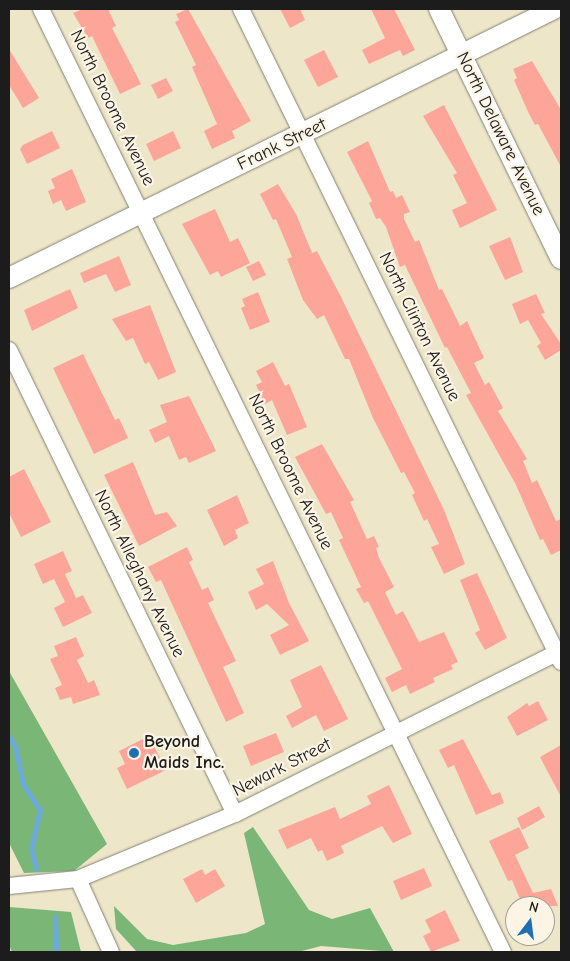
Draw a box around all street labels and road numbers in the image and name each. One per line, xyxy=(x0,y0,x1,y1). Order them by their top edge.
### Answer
street label: North Broome Avenue xyxy=(65,26,159,190)
street label: North Delaware Avenue xyxy=(451,49,549,219)
street label: Frank Street xyxy=(234,114,330,176)
street label: North Clinton Avenue xyxy=(374,249,464,405)
street label: North Broome Avenue xyxy=(243,390,337,554)
street label: North Alleghany Avenue xyxy=(89,487,189,661)
street label: Newark Street xyxy=(229,734,335,802)

